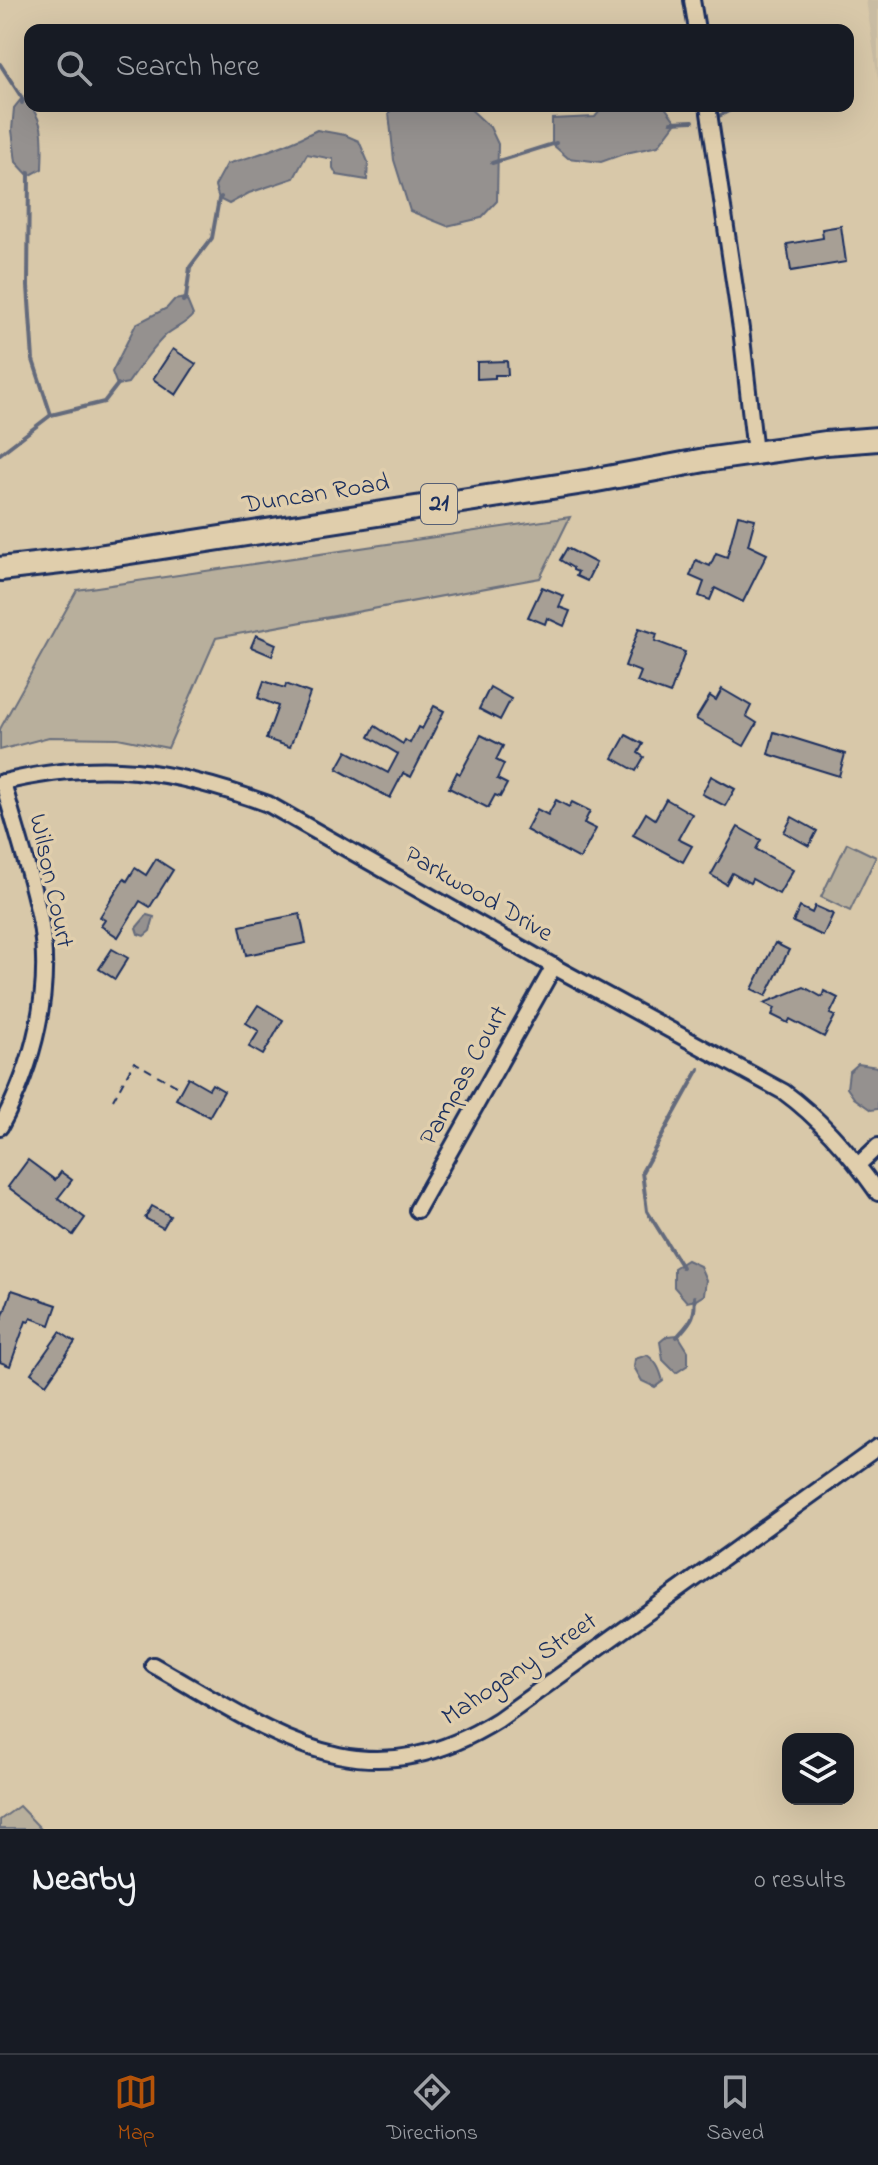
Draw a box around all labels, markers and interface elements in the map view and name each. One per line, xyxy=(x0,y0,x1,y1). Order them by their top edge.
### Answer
search box xyxy=(24,24,854,112)
icon: search xyxy=(52,46,96,90)
text: Search here xyxy=(116,46,260,90)
street label: Duncan Road xyxy=(239,465,393,526)
road number: 21 xyxy=(421,484,457,524)
street label: Wilson Court xyxy=(17,811,83,952)
street label: Parkwood Drive xyxy=(397,837,560,953)
street label: Pampas Court xyxy=(411,999,519,1153)
street label: Mahogany Street xyxy=(434,1604,606,1736)
map controls xyxy=(782,1733,854,1805)
button: layers xyxy=(782,1733,854,1805)
text: Nearby xyxy=(32,1856,136,1906)
text: 0 results xyxy=(754,1862,846,1900)
tab: Map xyxy=(114,2070,158,2150)
tab: Directions xyxy=(387,2070,478,2150)
tab: Saved xyxy=(706,2070,764,2150)

